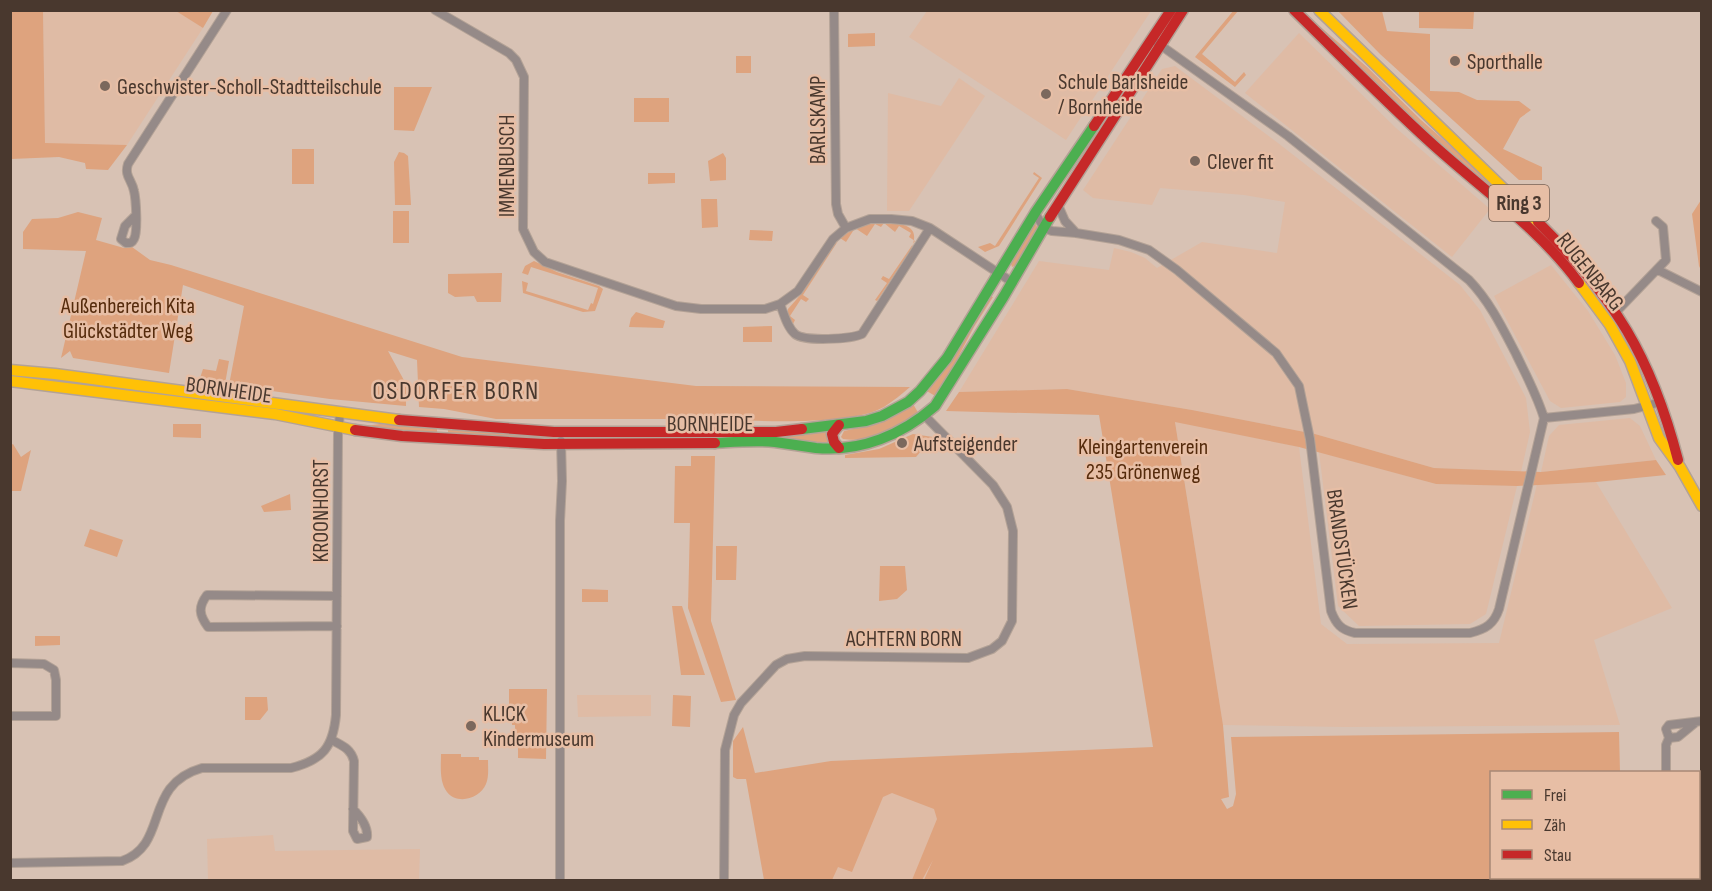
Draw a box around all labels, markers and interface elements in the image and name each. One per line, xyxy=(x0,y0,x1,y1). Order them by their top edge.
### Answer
place label: Sporthalle xyxy=(1467,49,1543,76)
marker: Sporthalle xyxy=(1448,54,1462,68)
place label: Schule Barlsheide / Bornheide xyxy=(1058,69,1188,121)
place label: Geschwister-Scholl-Stadtteilschule xyxy=(117,74,382,101)
street label: BARLSKAMP xyxy=(805,76,832,164)
marker: Geschwister-Scholl-Stadtteilschule xyxy=(98,79,112,93)
marker: Schule Barlsheide / Bornheide xyxy=(1039,87,1053,101)
street label: IMMENBUSCH xyxy=(494,115,521,217)
place label: Clever fit xyxy=(1207,149,1274,176)
marker: Clever fit xyxy=(1188,154,1202,168)
road number: Ring 3 xyxy=(1489,185,1549,221)
street label: RUGENBARG xyxy=(1550,228,1629,316)
park label: Außenbereich Kita Glückstädter Weg xyxy=(60,293,195,345)
street label: BORNHEIDE xyxy=(184,371,274,410)
district label: OSDORFER BORN xyxy=(372,376,540,407)
street label: BORNHEIDE xyxy=(667,411,753,438)
place label: Aufsteigender xyxy=(913,431,1018,458)
park label: Kleingartenverein 235 Grönenweg xyxy=(1078,434,1208,486)
marker: Aufsteigender xyxy=(895,436,909,450)
street label: KROONHORST xyxy=(308,459,335,563)
street label: BRANDSTÜCKEN xyxy=(1320,487,1363,611)
street label: ACHTERN BORN xyxy=(845,626,962,653)
place label: KL!CK Kindermuseum xyxy=(483,701,594,753)
marker: KL!CK Kindermuseum xyxy=(464,719,478,733)
legend xyxy=(1490,771,1700,879)
text: Frei xyxy=(1544,785,1566,806)
text: Zäh xyxy=(1544,815,1566,836)
text: Stau xyxy=(1544,845,1572,866)

